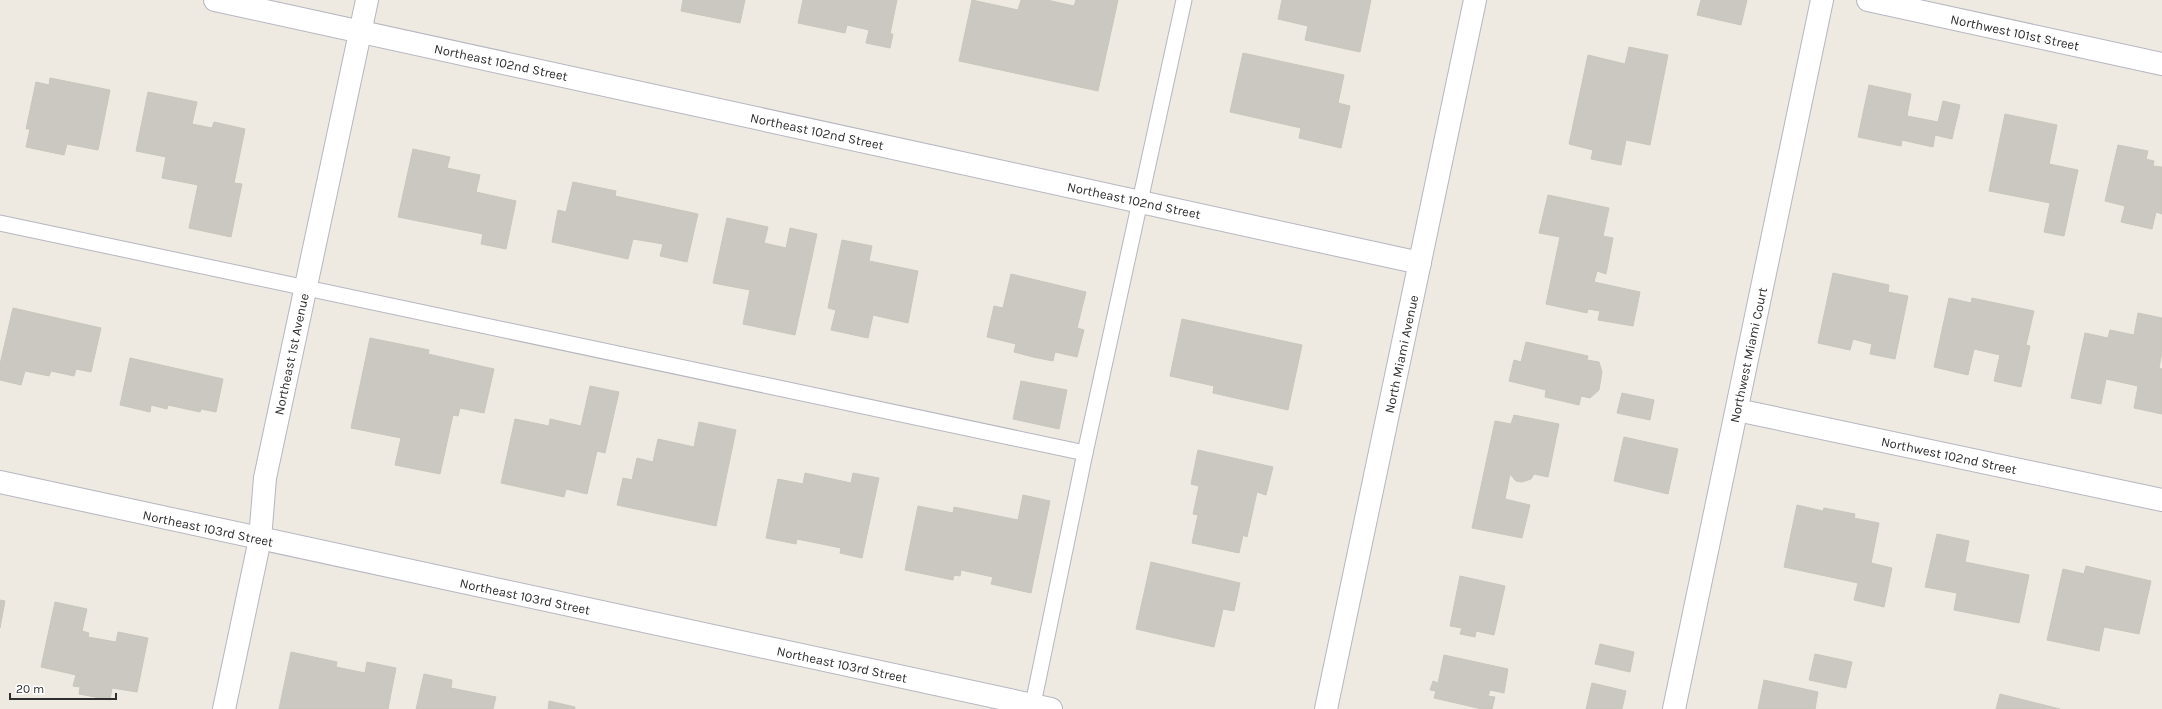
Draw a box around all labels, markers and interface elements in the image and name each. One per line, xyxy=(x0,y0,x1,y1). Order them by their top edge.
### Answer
street label: Northwest 101st Street xyxy=(1949,12,2081,53)
street label: Northeast 102nd Street xyxy=(433,41,569,84)
street label: Northeast 102nd Street xyxy=(749,110,885,153)
street label: Northeast 102nd Street xyxy=(1066,179,1202,222)
street label: Northwest Miami Court xyxy=(1727,286,1770,424)
street label: Northeast 1st Avenue xyxy=(271,292,312,416)
street label: North Miami Avenue xyxy=(1382,293,1421,415)
street label: Northwest 102nd Street xyxy=(1880,434,2018,477)
street label: Northeast 103rd Street xyxy=(141,507,275,550)
street label: Northeast 103rd Street xyxy=(458,575,592,618)
street label: Northeast 103rd Street xyxy=(775,643,909,686)
scale bar xyxy=(10,675,116,701)
text: 20 m xyxy=(16,682,44,696)

